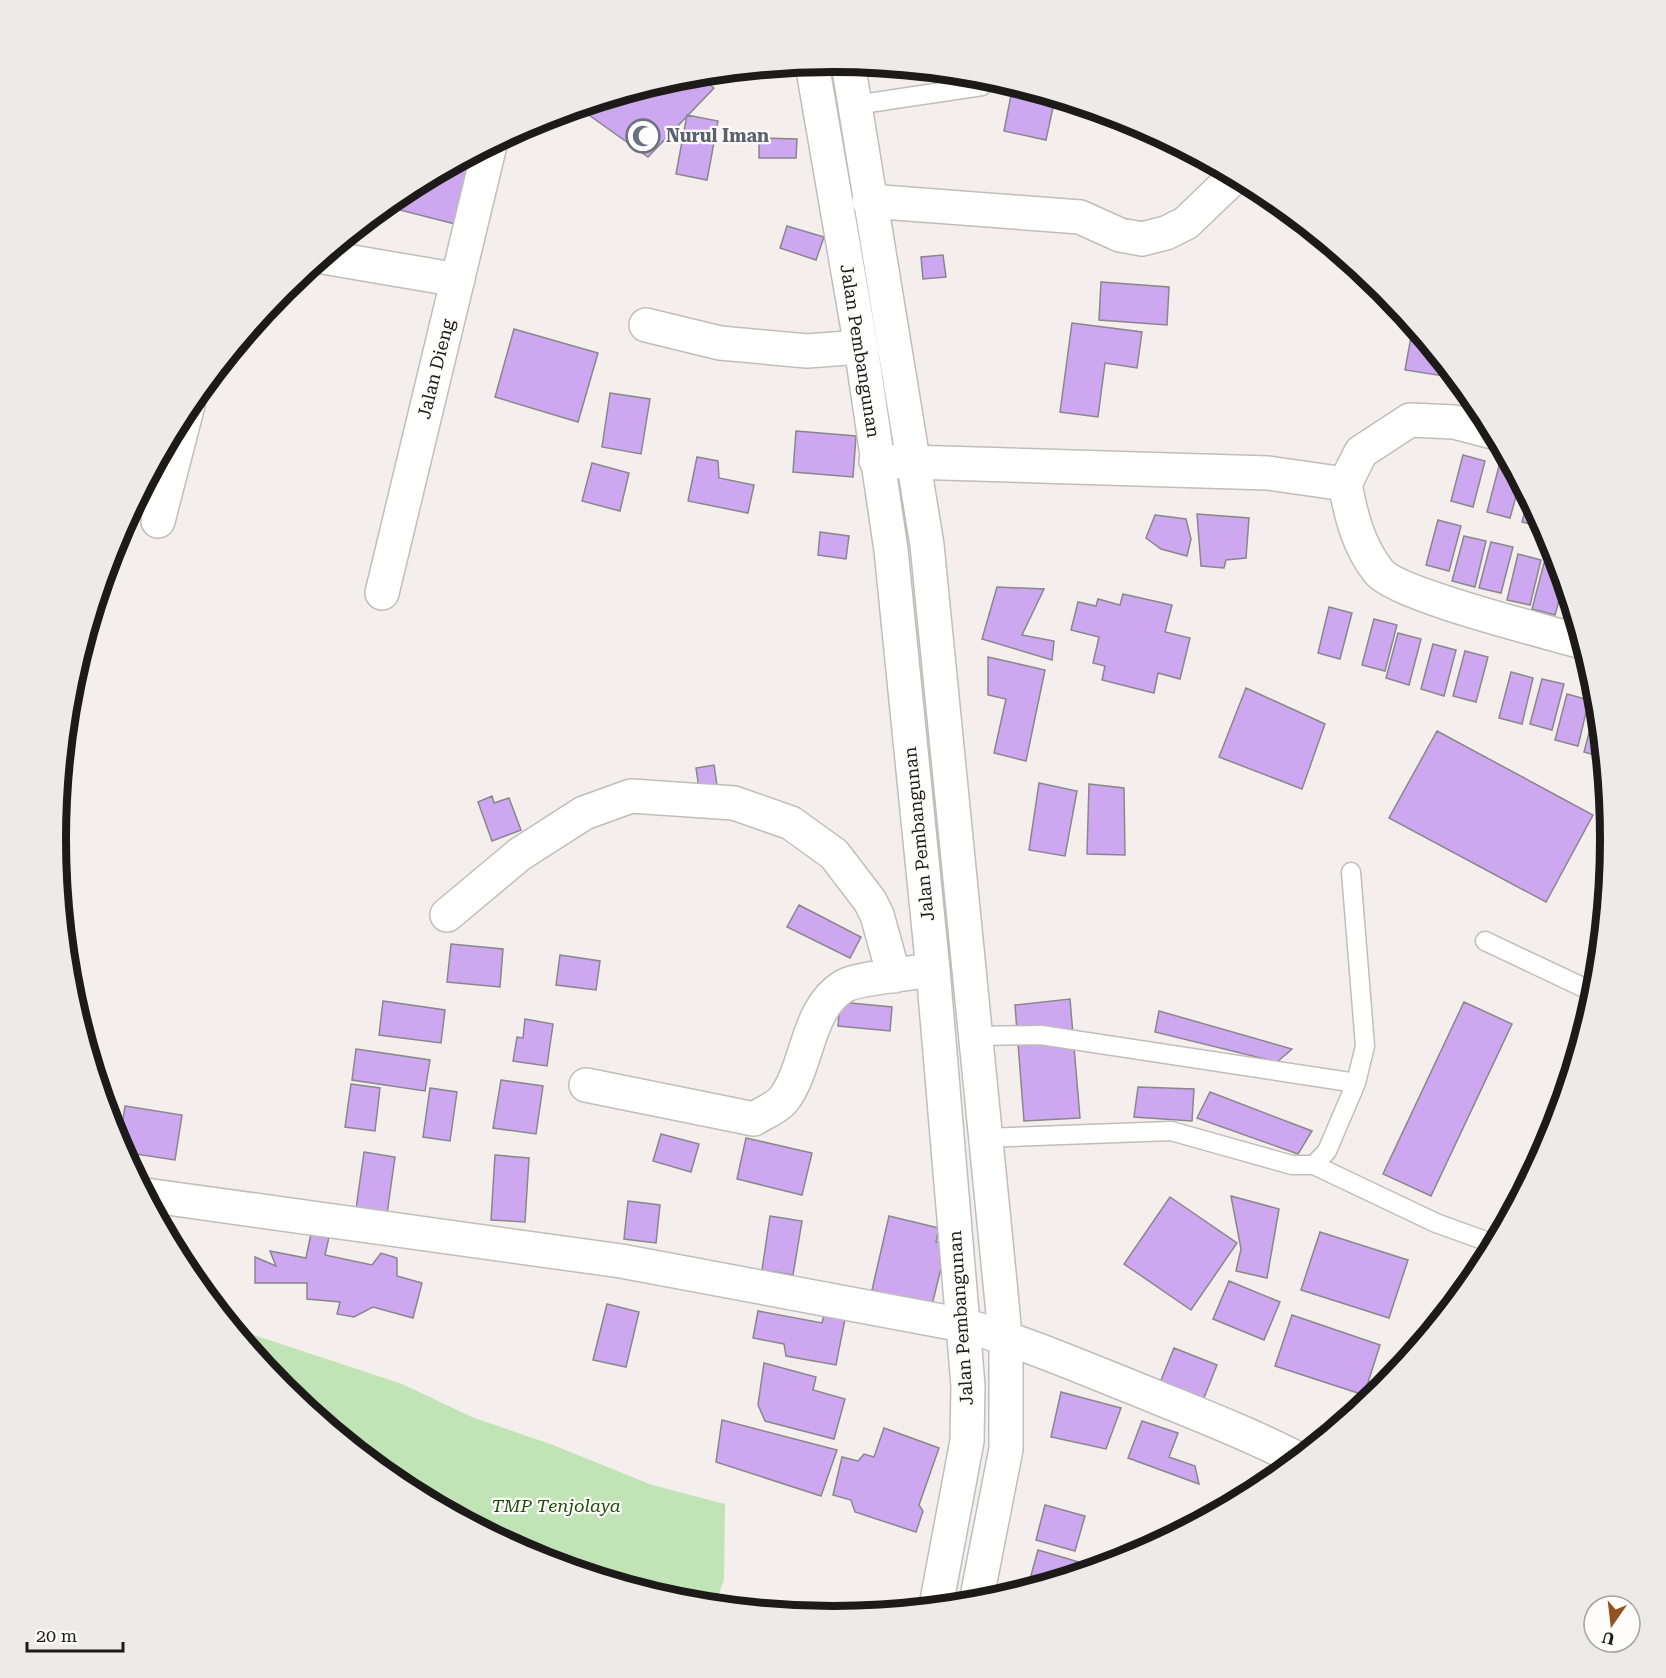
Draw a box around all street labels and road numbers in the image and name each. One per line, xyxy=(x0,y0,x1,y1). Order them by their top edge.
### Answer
street label: Jalan Pembangunan xyxy=(836,263,885,440)
street label: Jalan Dieng xyxy=(413,316,458,421)
street label: Jalan Pembangunan xyxy=(899,745,938,922)
street label: Jalan Pembangunan xyxy=(944,1229,977,1406)

